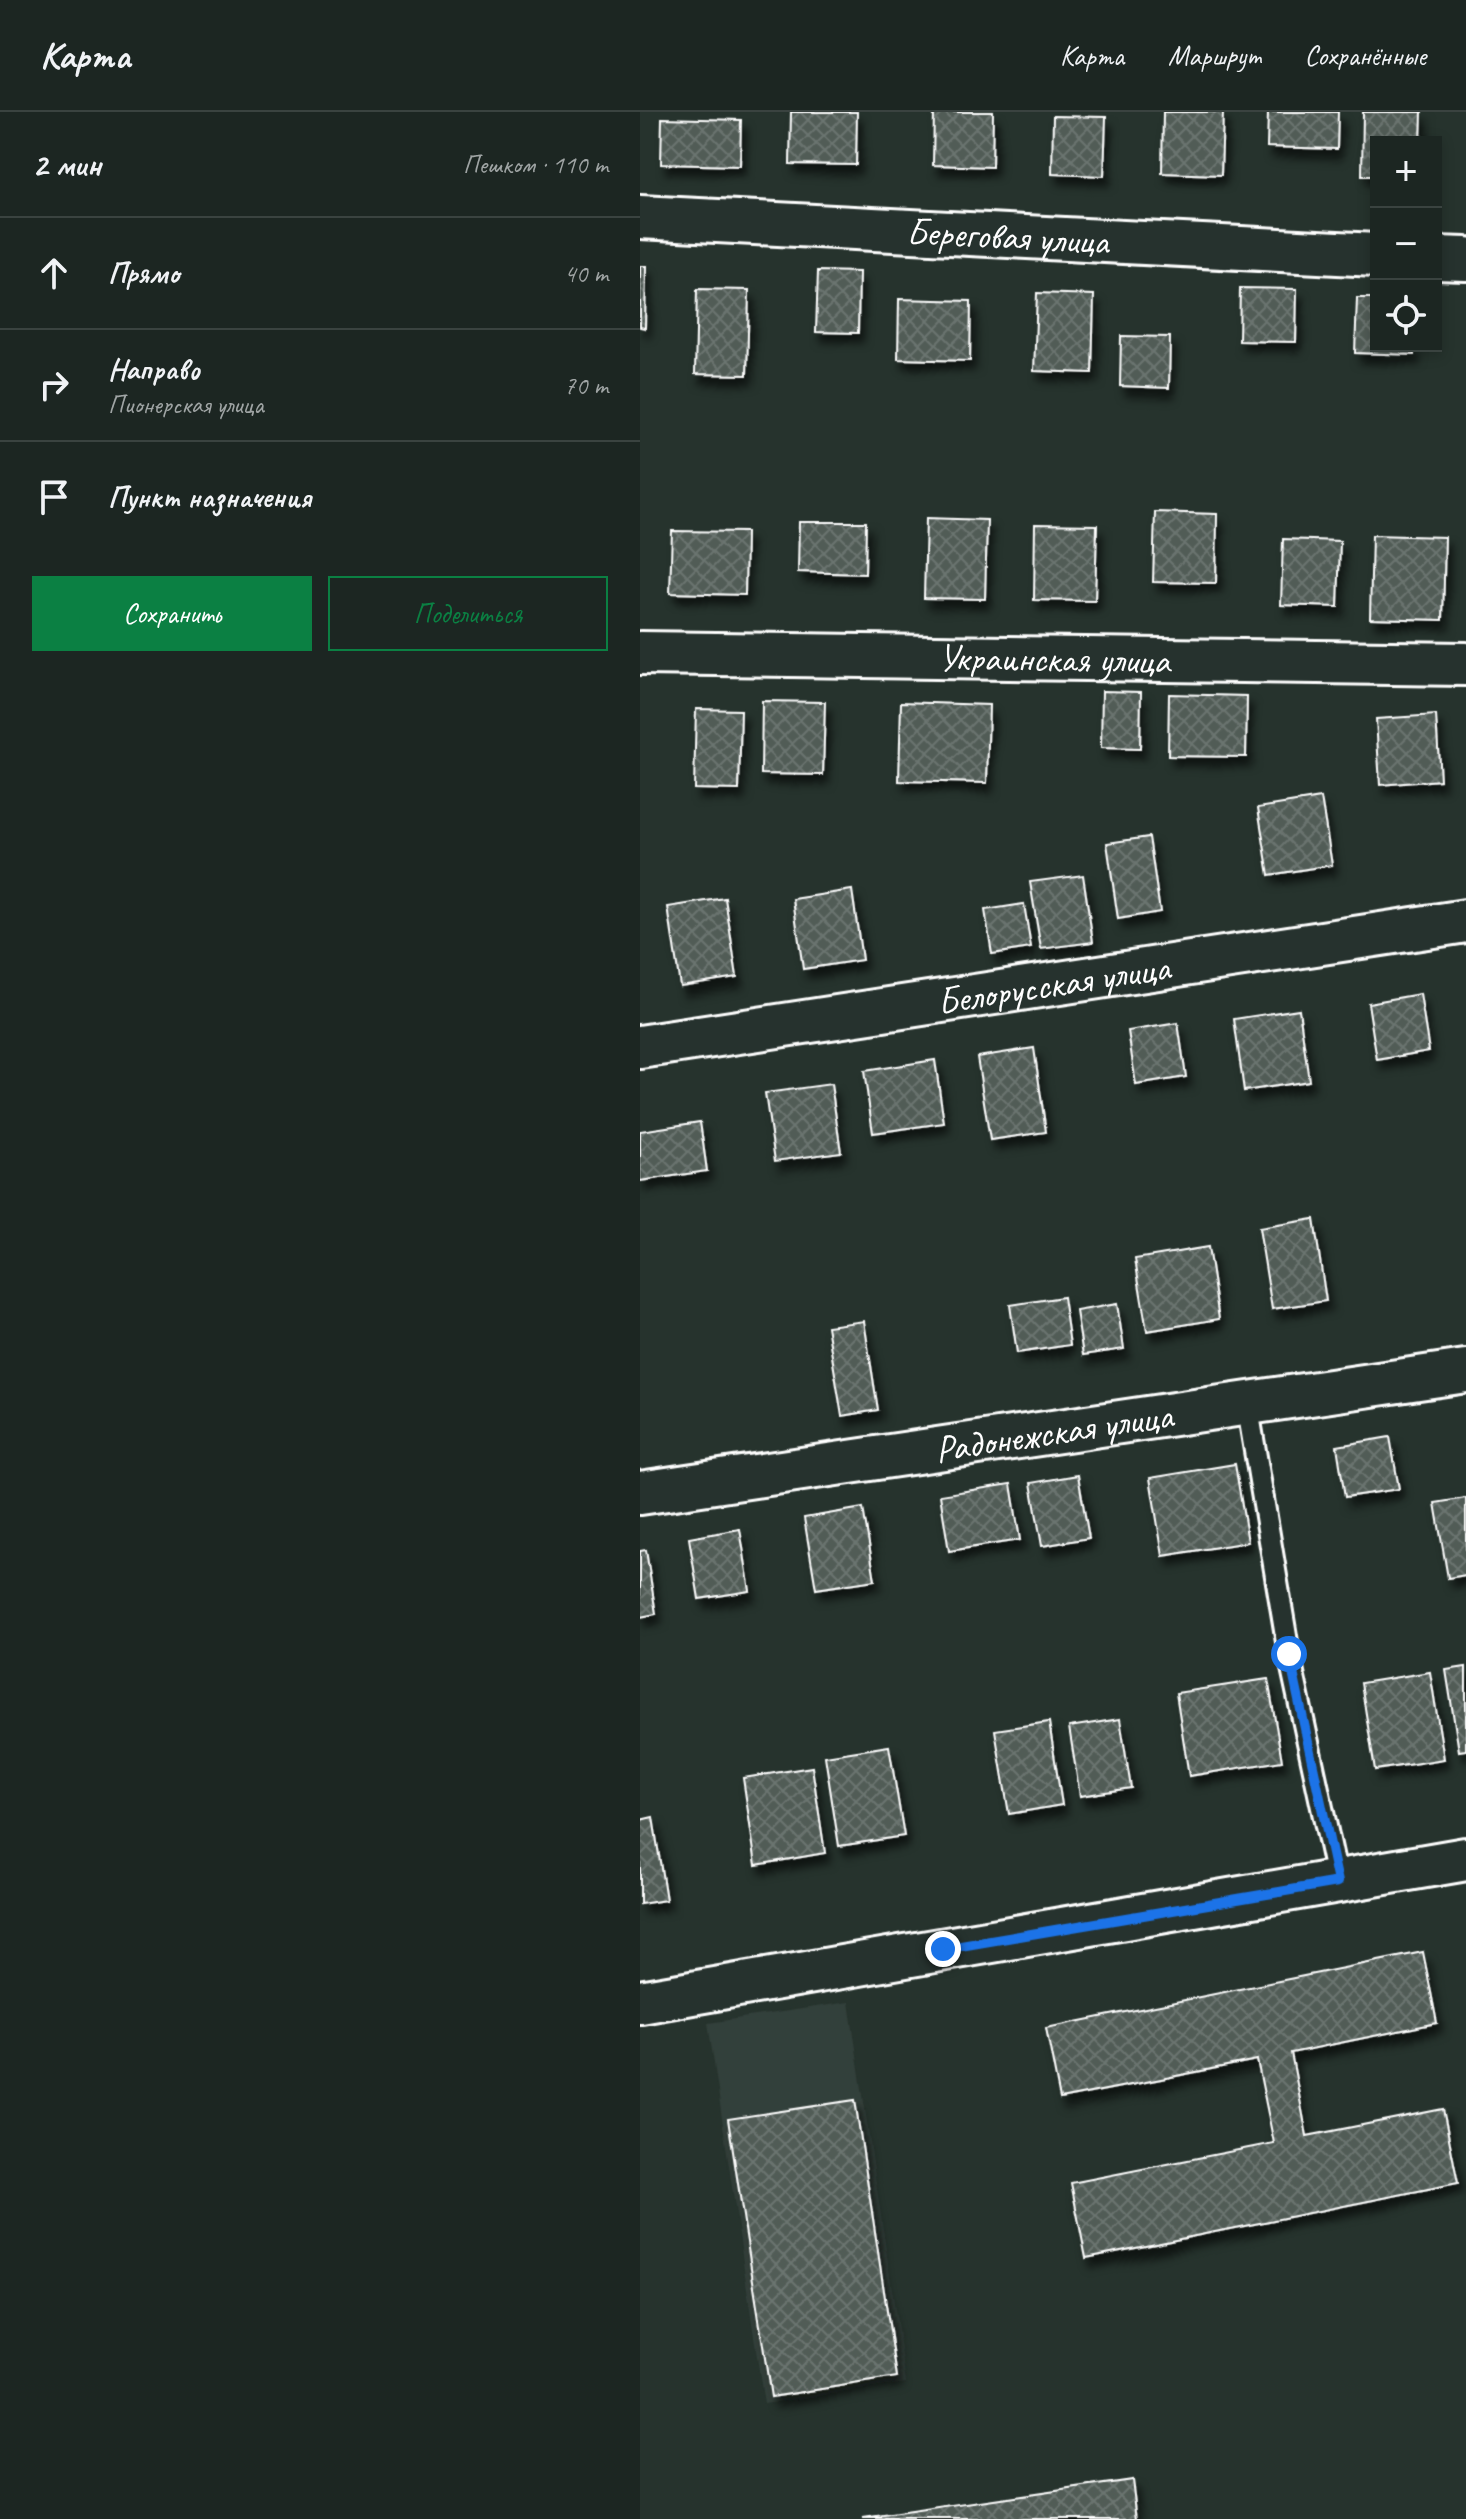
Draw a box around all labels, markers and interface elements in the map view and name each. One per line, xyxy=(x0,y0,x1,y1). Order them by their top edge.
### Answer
text: Карта xyxy=(40,32,130,79)
text: Карта xyxy=(1060,38,1124,73)
text: Маршрут xyxy=(1168,38,1260,73)
text: Сохранённые xyxy=(1304,38,1426,73)
map controls xyxy=(1370,136,1442,352)
button: + xyxy=(1370,136,1442,208)
text: 2 мин xyxy=(32,143,101,186)
text: Пешком · 110 m xyxy=(463,148,608,181)
street label: Береговая улица xyxy=(905,208,1112,265)
button: − xyxy=(1370,208,1442,280)
icon: ahead xyxy=(32,251,76,295)
text: Прямо xyxy=(108,254,179,292)
text: 40 m xyxy=(564,257,608,290)
button: locate xyxy=(1370,280,1442,352)
text: Направо xyxy=(108,350,200,388)
icon: right xyxy=(32,363,76,407)
text: 70 m xyxy=(564,369,608,402)
text: Пионерская улица xyxy=(108,388,264,421)
icon: arrive xyxy=(32,475,76,519)
text: Пункт назначения xyxy=(108,478,311,516)
button: Сохранить xyxy=(32,576,312,651)
button: Поделиться xyxy=(328,576,608,651)
street label: Украинская улица xyxy=(938,634,1172,684)
street label: Белорусская улица xyxy=(934,943,1176,1025)
street label: Радонежская улица xyxy=(932,1391,1178,1473)
route start xyxy=(1271,1636,1307,1672)
route end xyxy=(925,1931,961,1967)

